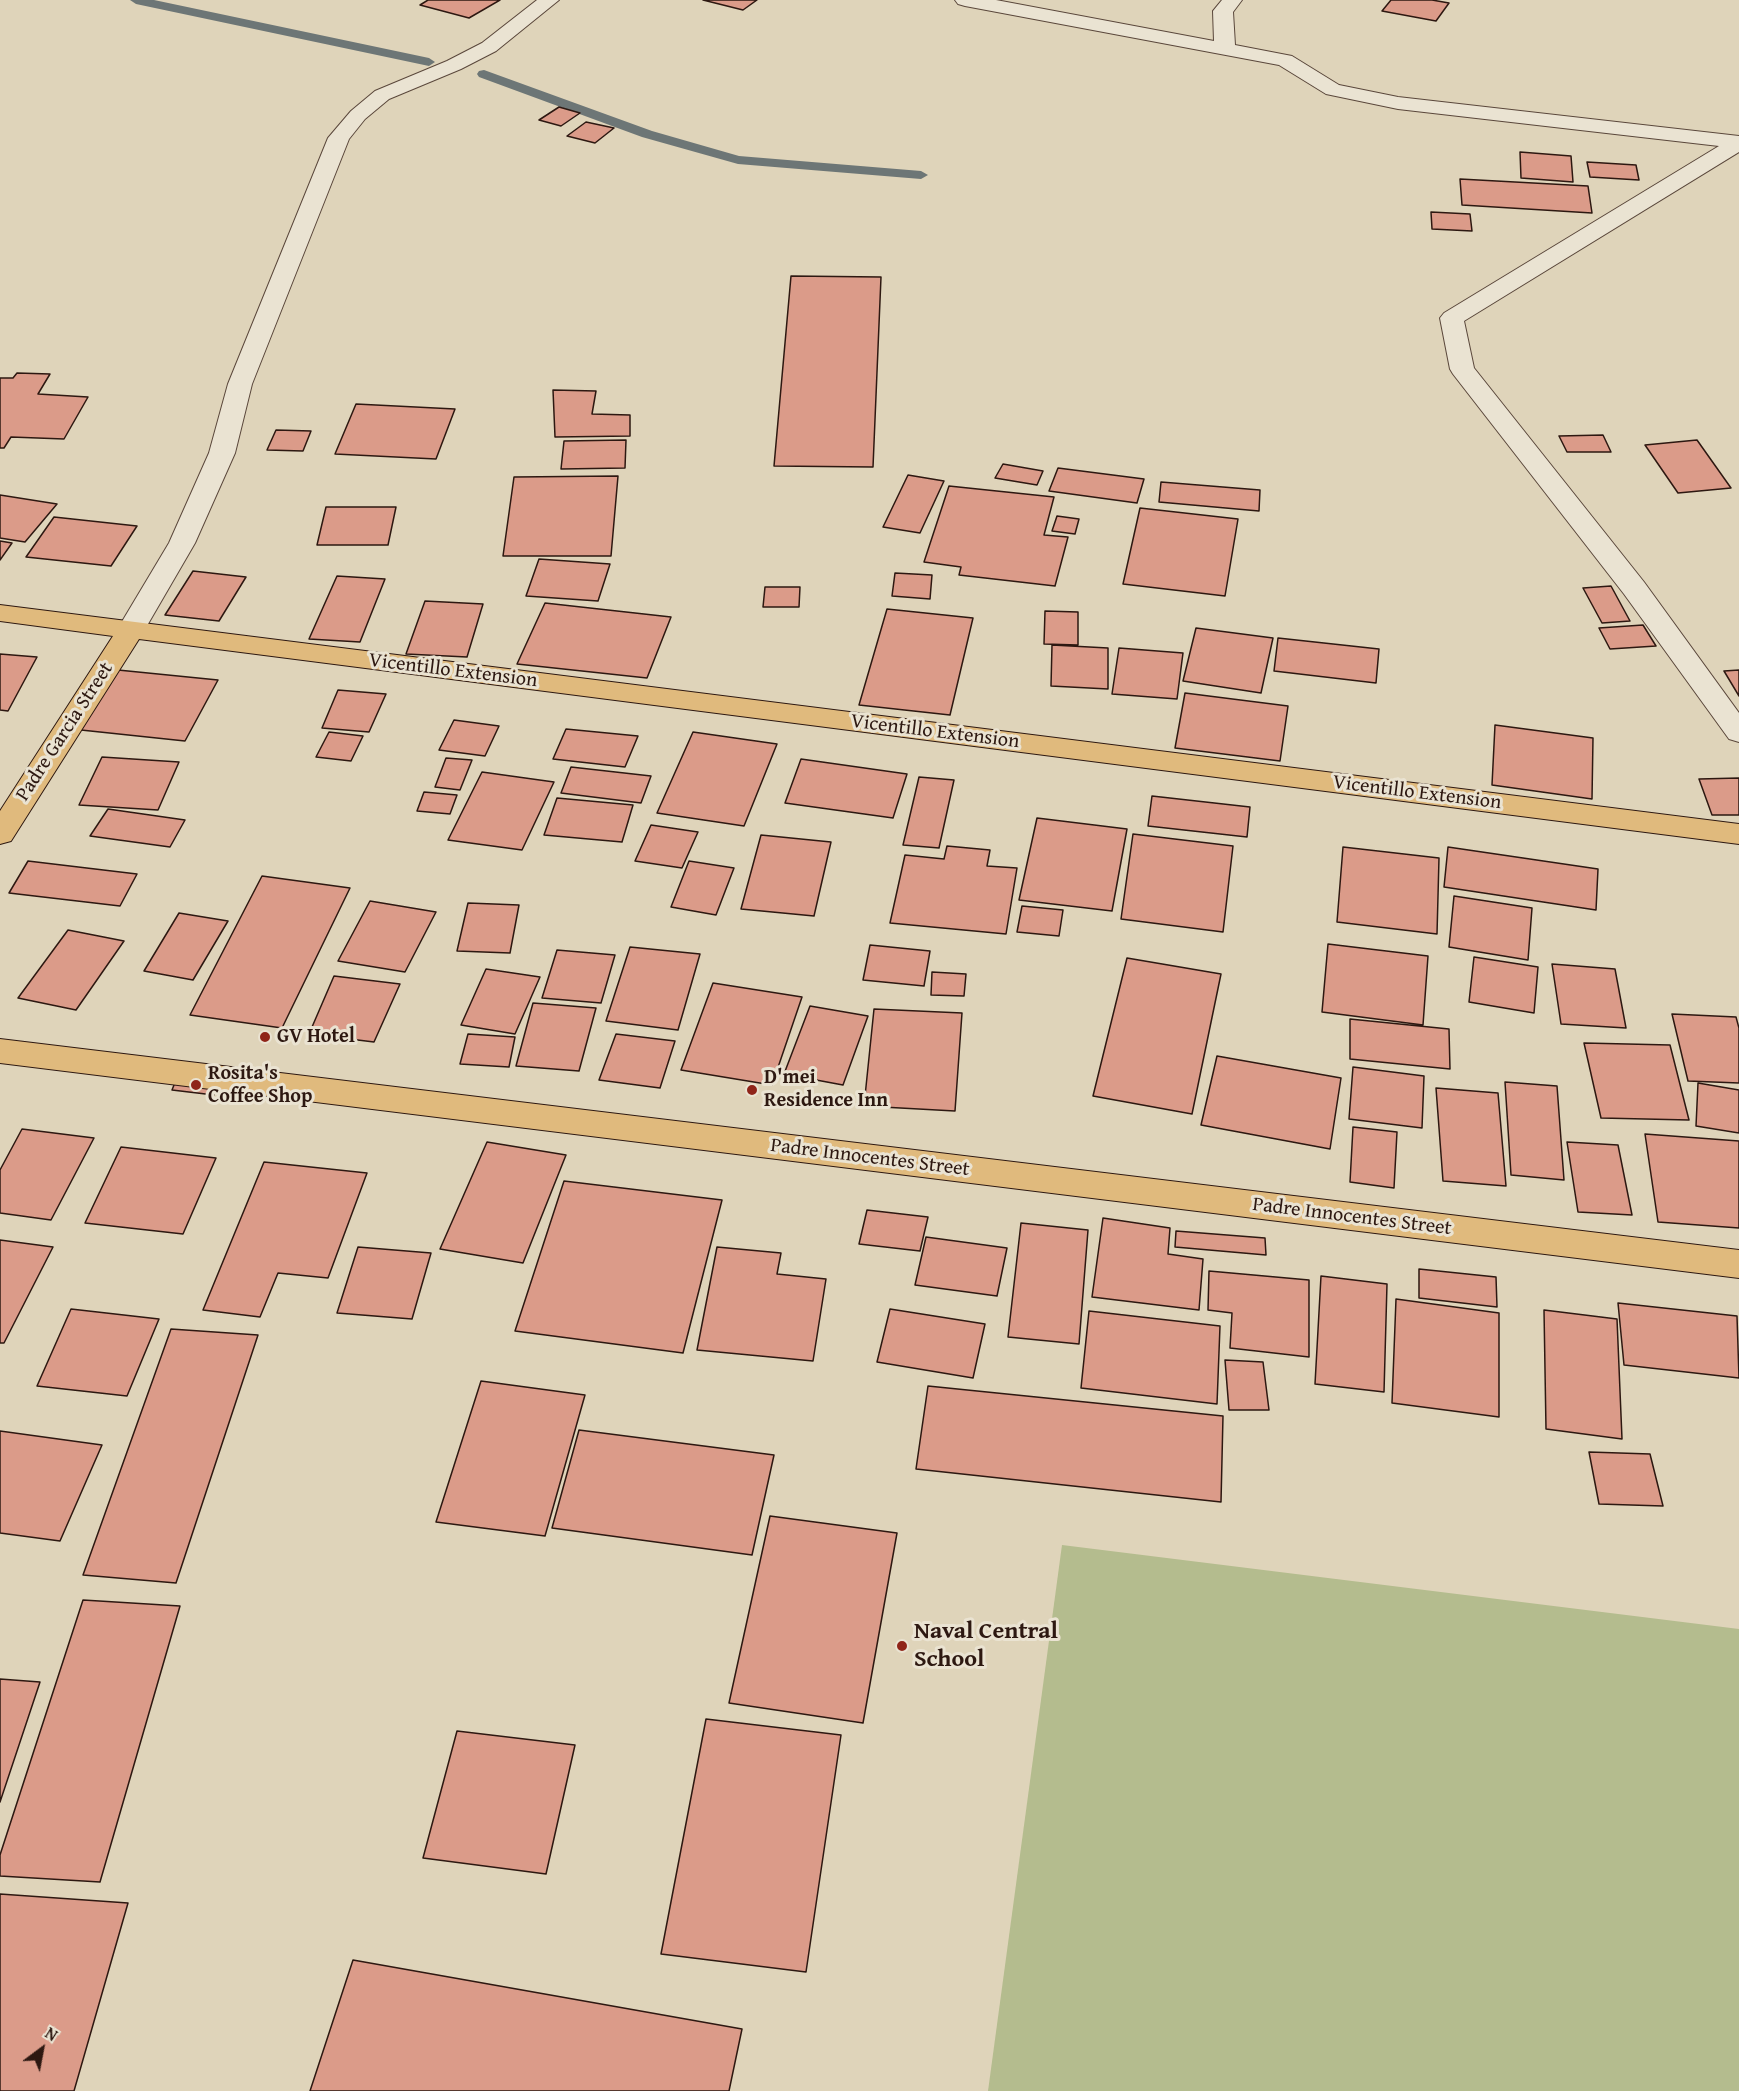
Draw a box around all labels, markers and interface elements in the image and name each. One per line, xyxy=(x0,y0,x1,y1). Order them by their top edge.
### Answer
street label: Vicentillo Extension xyxy=(367,649,539,693)
street label: Padre Garcia Street xyxy=(11,658,119,806)
street label: Vicentillo Extension xyxy=(849,710,1021,754)
street label: Vicentillo Extension xyxy=(1331,771,1503,815)
place label: GV Hotel xyxy=(277,1025,355,1049)
marker: GV Hotel xyxy=(258,1030,272,1044)
place label: Rosita's Coffee Shop xyxy=(208,1062,312,1109)
place label: D'mei Residence Inn xyxy=(764,1066,888,1113)
marker: Rosita's Coffee Shop xyxy=(189,1078,203,1092)
marker: D'mei Residence Inn xyxy=(745,1083,759,1097)
street label: Padre Innocentes Street xyxy=(769,1134,971,1182)
street label: Padre Innocentes Street xyxy=(1251,1193,1453,1241)
place label: Naval Central School xyxy=(914,1618,1058,1674)
marker: Naval Central School xyxy=(895,1639,909,1653)
north arrow xyxy=(12,2019,72,2079)
text: N xyxy=(41,2021,62,2047)

